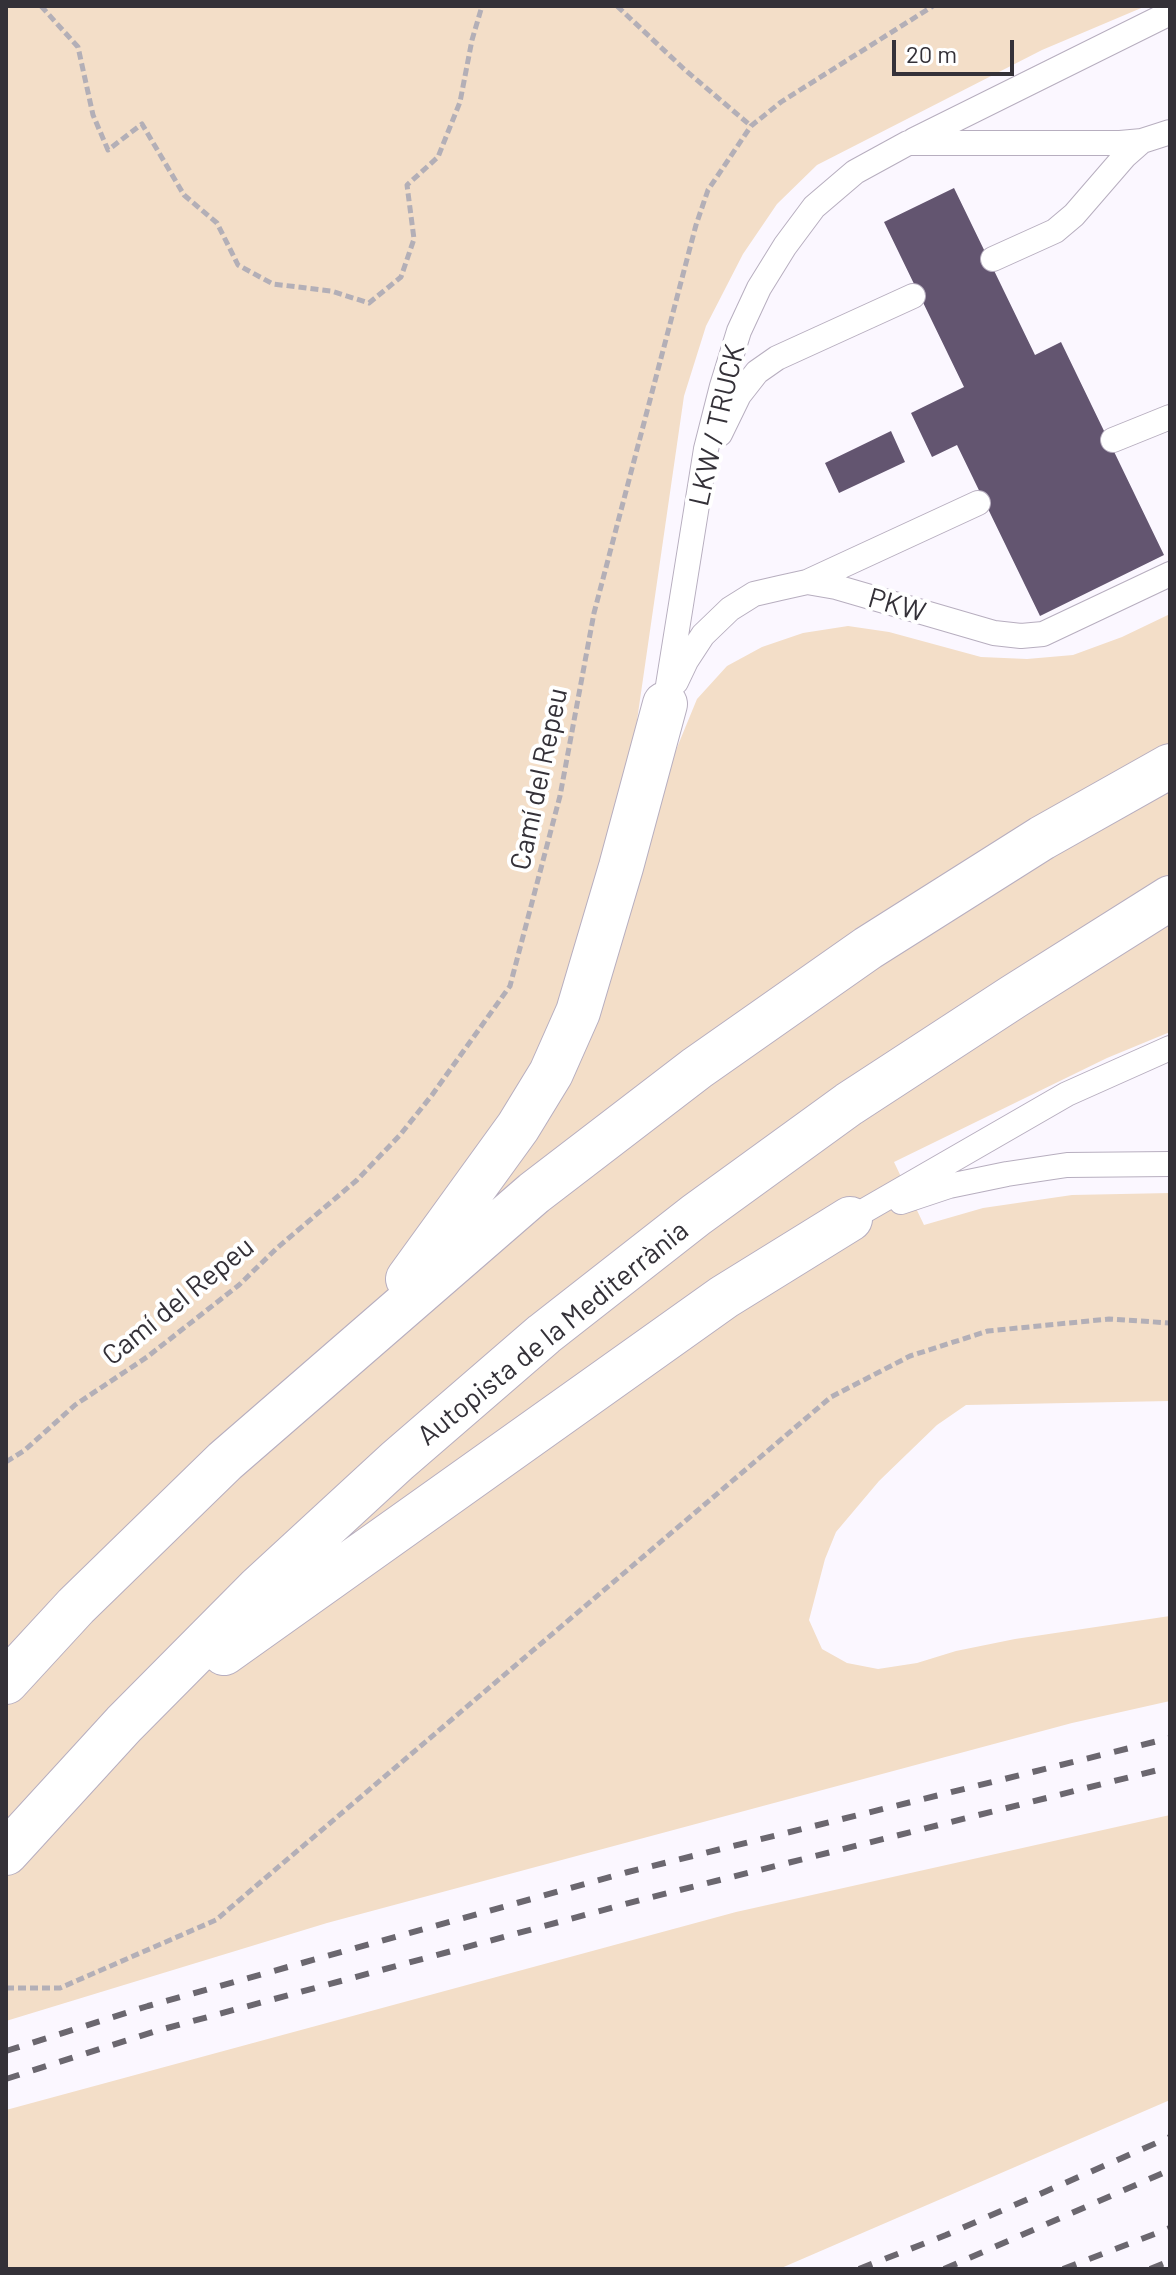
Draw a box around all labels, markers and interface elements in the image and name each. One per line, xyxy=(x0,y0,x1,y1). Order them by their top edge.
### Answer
scale bar xyxy=(896,24,1018,74)
text: 20 m xyxy=(906,39,957,68)
street label: LKW / TRUCK xyxy=(682,341,752,509)
street label: PKW xyxy=(864,581,930,629)
street label: Camí del Repeu xyxy=(503,685,575,873)
street label: Autopista de la Mediterrània xyxy=(411,1213,695,1453)
street label: Camí del Repeu xyxy=(95,1230,261,1372)

